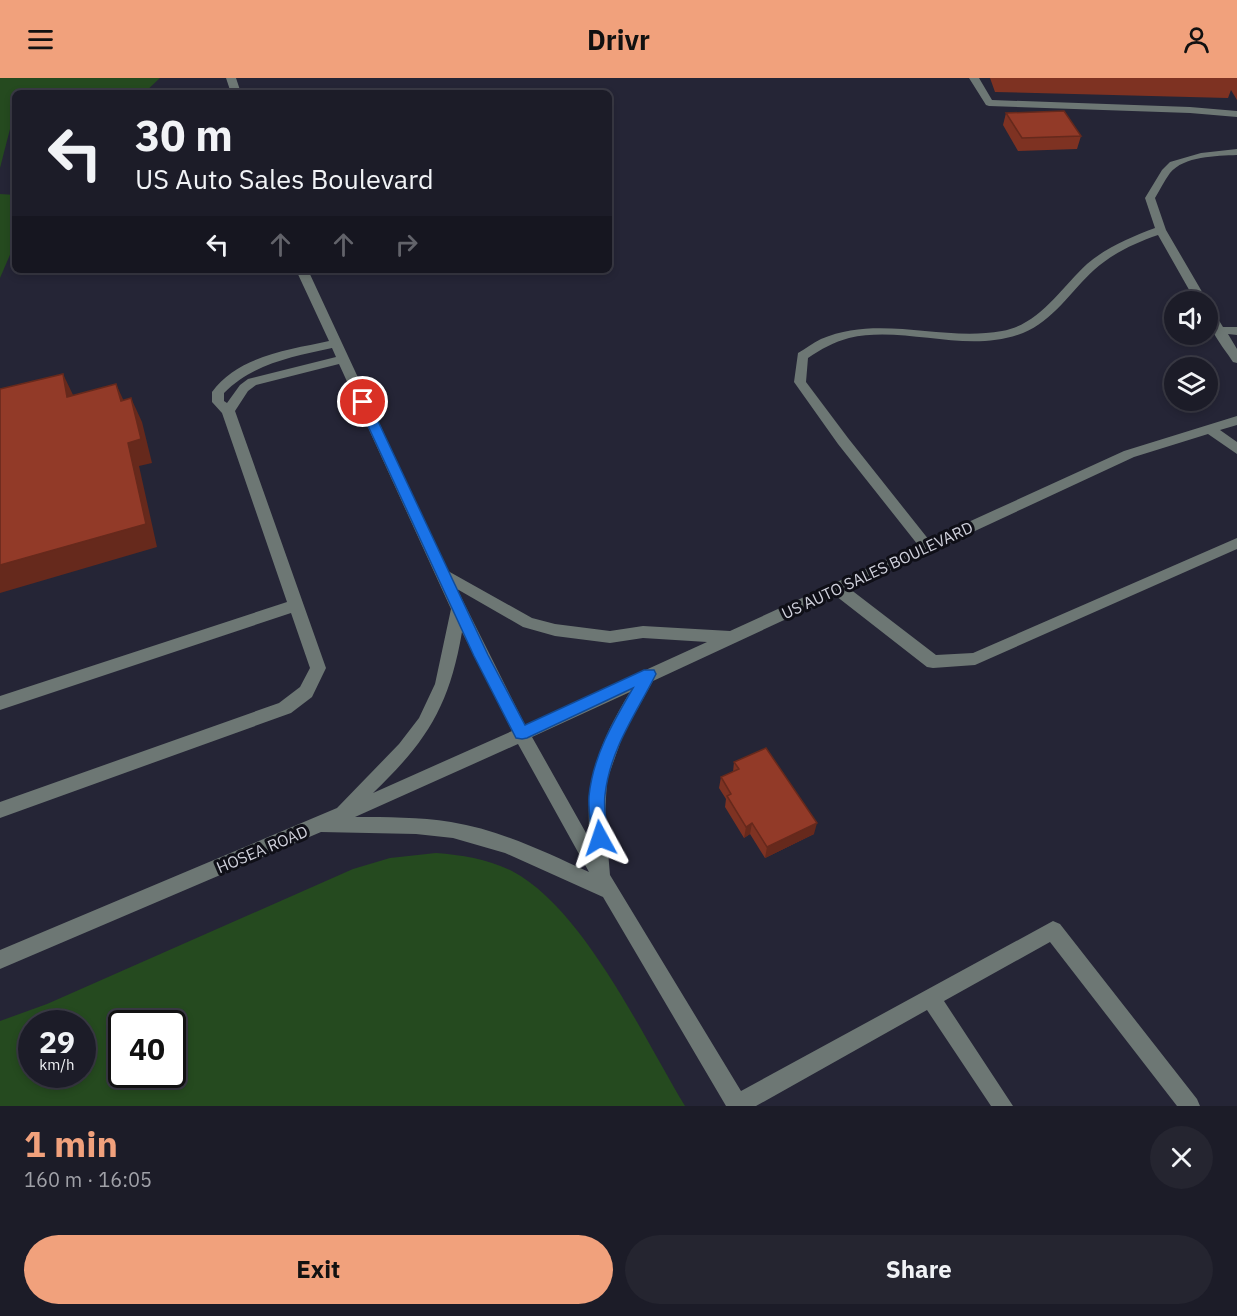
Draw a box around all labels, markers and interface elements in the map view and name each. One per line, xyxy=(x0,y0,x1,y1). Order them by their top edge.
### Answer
text: Drivr xyxy=(587,22,650,57)
icon: menu xyxy=(24,23,57,56)
icon: person xyxy=(1180,23,1213,56)
text: 30 m xyxy=(135,108,233,163)
icon: left xyxy=(36,114,114,192)
text: US Auto Sales Boulevard xyxy=(135,161,434,196)
icon: left xyxy=(201,228,234,261)
icon: ahead xyxy=(264,228,297,261)
icon: ahead xyxy=(327,228,360,261)
icon: right xyxy=(390,228,423,261)
map controls xyxy=(1164,291,1218,411)
button: sound xyxy=(1164,291,1218,345)
button: layers xyxy=(1164,357,1218,411)
pin xyxy=(337,376,388,427)
icon: arrive xyxy=(346,385,379,418)
street label: US AUTO SALES BOULEVARD xyxy=(778,517,976,623)
position arrow xyxy=(568,806,632,870)
street label: HOSEA ROAD xyxy=(213,821,311,877)
speed limit sign: 40 xyxy=(108,1010,186,1088)
text: 29 xyxy=(39,1022,75,1061)
text: km/h xyxy=(39,1055,75,1074)
text: 1 min xyxy=(24,1120,118,1167)
button: close xyxy=(1150,1126,1213,1189)
text: 160 m · 16:05 xyxy=(24,1166,152,1193)
button: Exit xyxy=(24,1235,613,1304)
button: Share xyxy=(625,1235,1213,1304)

